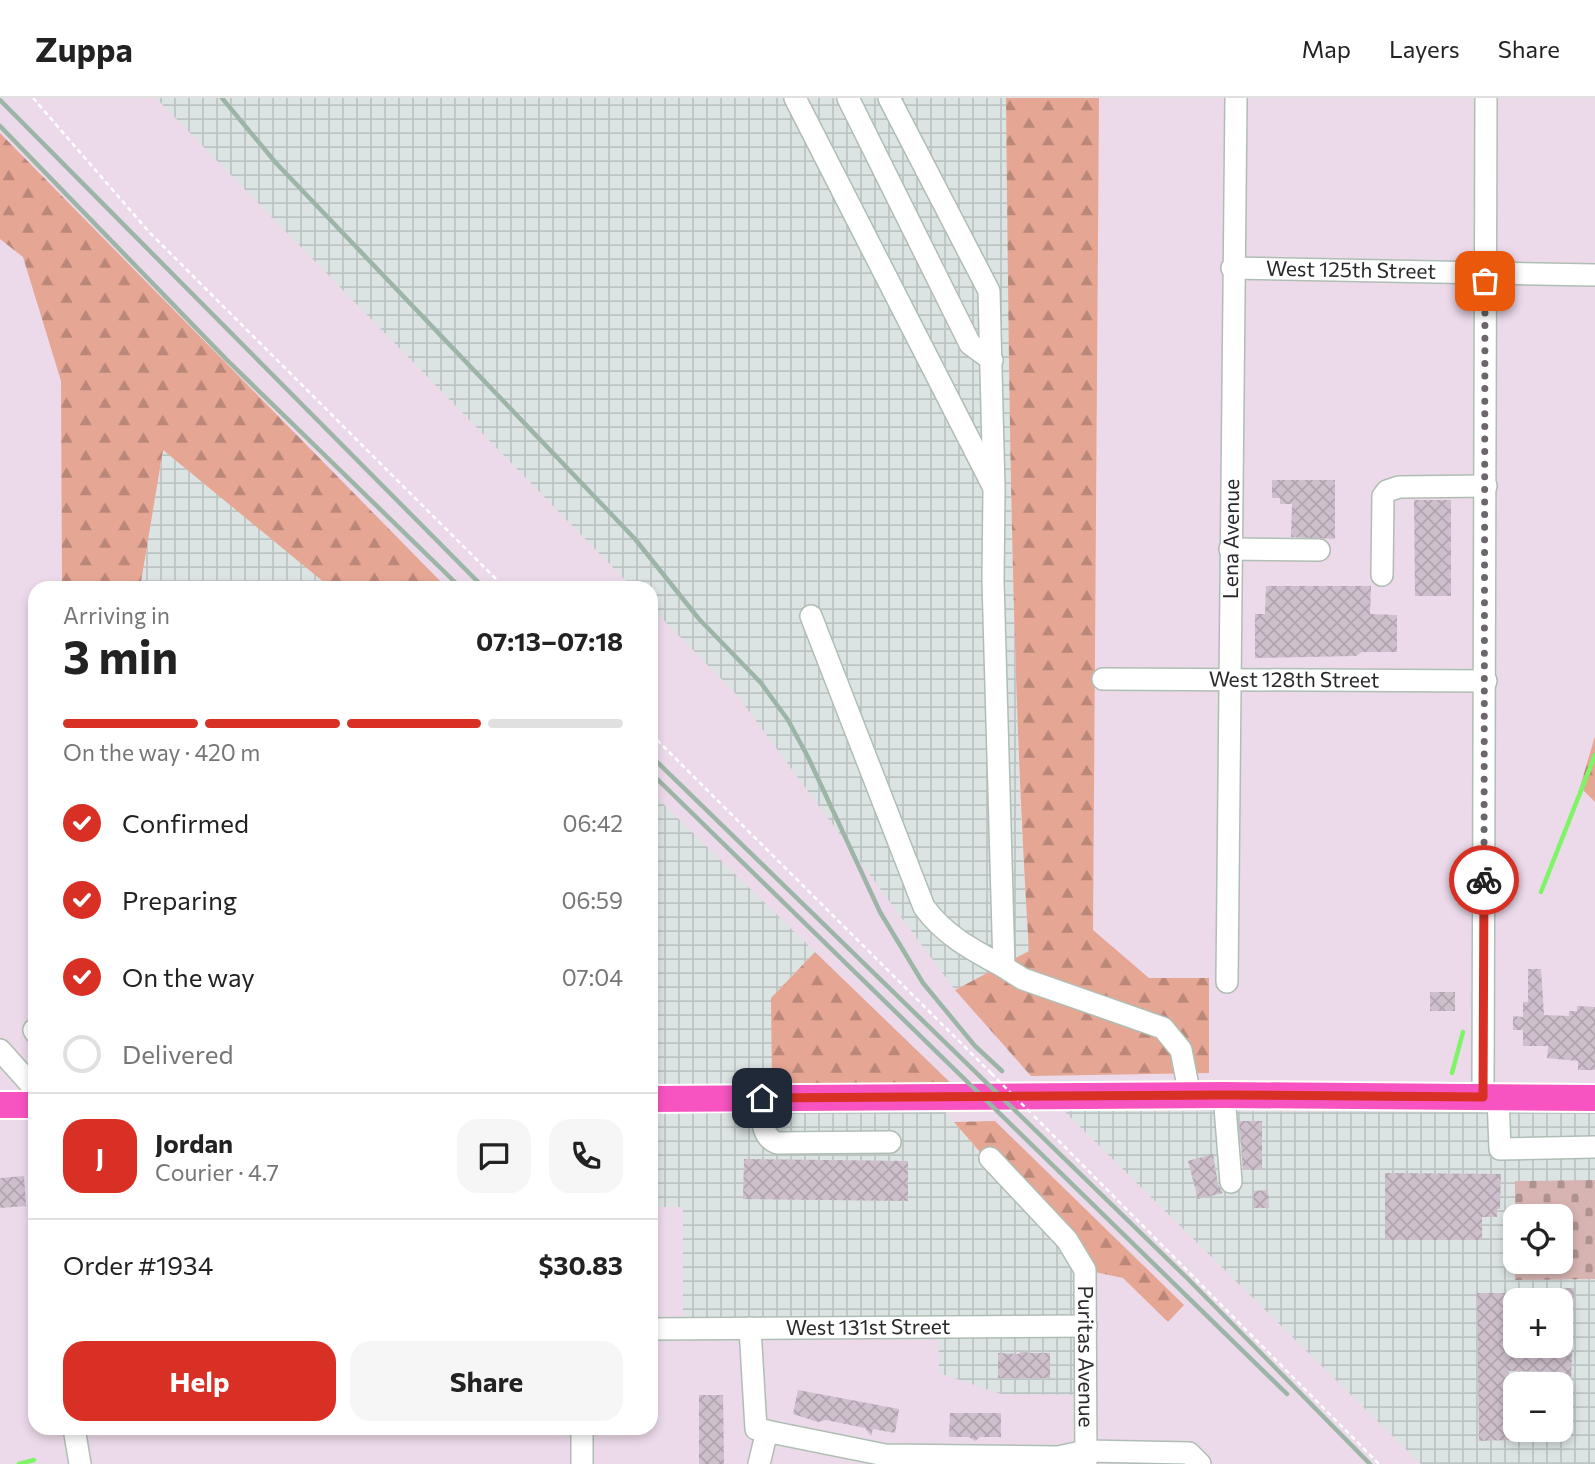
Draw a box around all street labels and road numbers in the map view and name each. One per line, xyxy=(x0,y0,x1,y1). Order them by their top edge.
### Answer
street label: West 125th Street xyxy=(1266,255,1436,283)
street label: Lena Avenue xyxy=(1217,479,1243,599)
street label: West 128th Street xyxy=(1209,666,1379,691)
street label: Puritas Avenue xyxy=(1074,1285,1100,1428)
street label: West 131st Street xyxy=(786,1313,950,1339)

